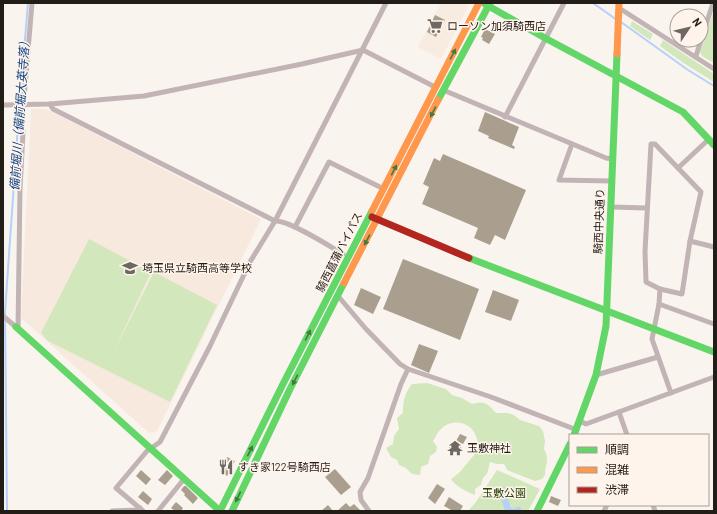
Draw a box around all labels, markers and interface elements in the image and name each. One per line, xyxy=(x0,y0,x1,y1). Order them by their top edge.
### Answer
north arrow xyxy=(669,8,709,48)
text: N xyxy=(690,15,705,29)
supermarket icon: ローソン加須騎西店 xyxy=(426,17,444,35)
place label: ローソン加須騎西店 xyxy=(447,19,546,32)
water label: 備前堀川（備前堀大英寺落） xyxy=(7,35,31,191)
one-way arrow xyxy=(450,48,456,60)
one-way arrow xyxy=(429,106,436,118)
one-way arrow xyxy=(391,164,397,175)
street label: 騎西中央通り xyxy=(591,188,606,254)
street label: 騎西菖蒲バイパス xyxy=(313,210,364,294)
one-way arrow xyxy=(364,234,371,246)
school or university icon: 埼玉県立騎西高等学校 xyxy=(121,259,139,277)
place label: 埼玉県立騎西高等学校 xyxy=(142,261,252,274)
one-way arrow xyxy=(305,329,312,341)
one-way arrow xyxy=(291,375,298,386)
legend xyxy=(569,434,709,506)
temple icon: 玉敷神社 xyxy=(446,439,464,457)
place label: 玉敷神社 xyxy=(467,441,511,454)
text: 順調 xyxy=(605,442,629,456)
one-way arrow xyxy=(247,445,253,457)
restaurant icon: すき家122号騎西店 xyxy=(217,458,235,476)
place label: すき家122号騎西店 xyxy=(238,460,331,473)
text: 混雑 xyxy=(605,462,629,476)
text: 渋滞 xyxy=(605,482,629,496)
park label: 玉敷公園 xyxy=(482,486,526,499)
one-way arrow xyxy=(235,492,241,503)

